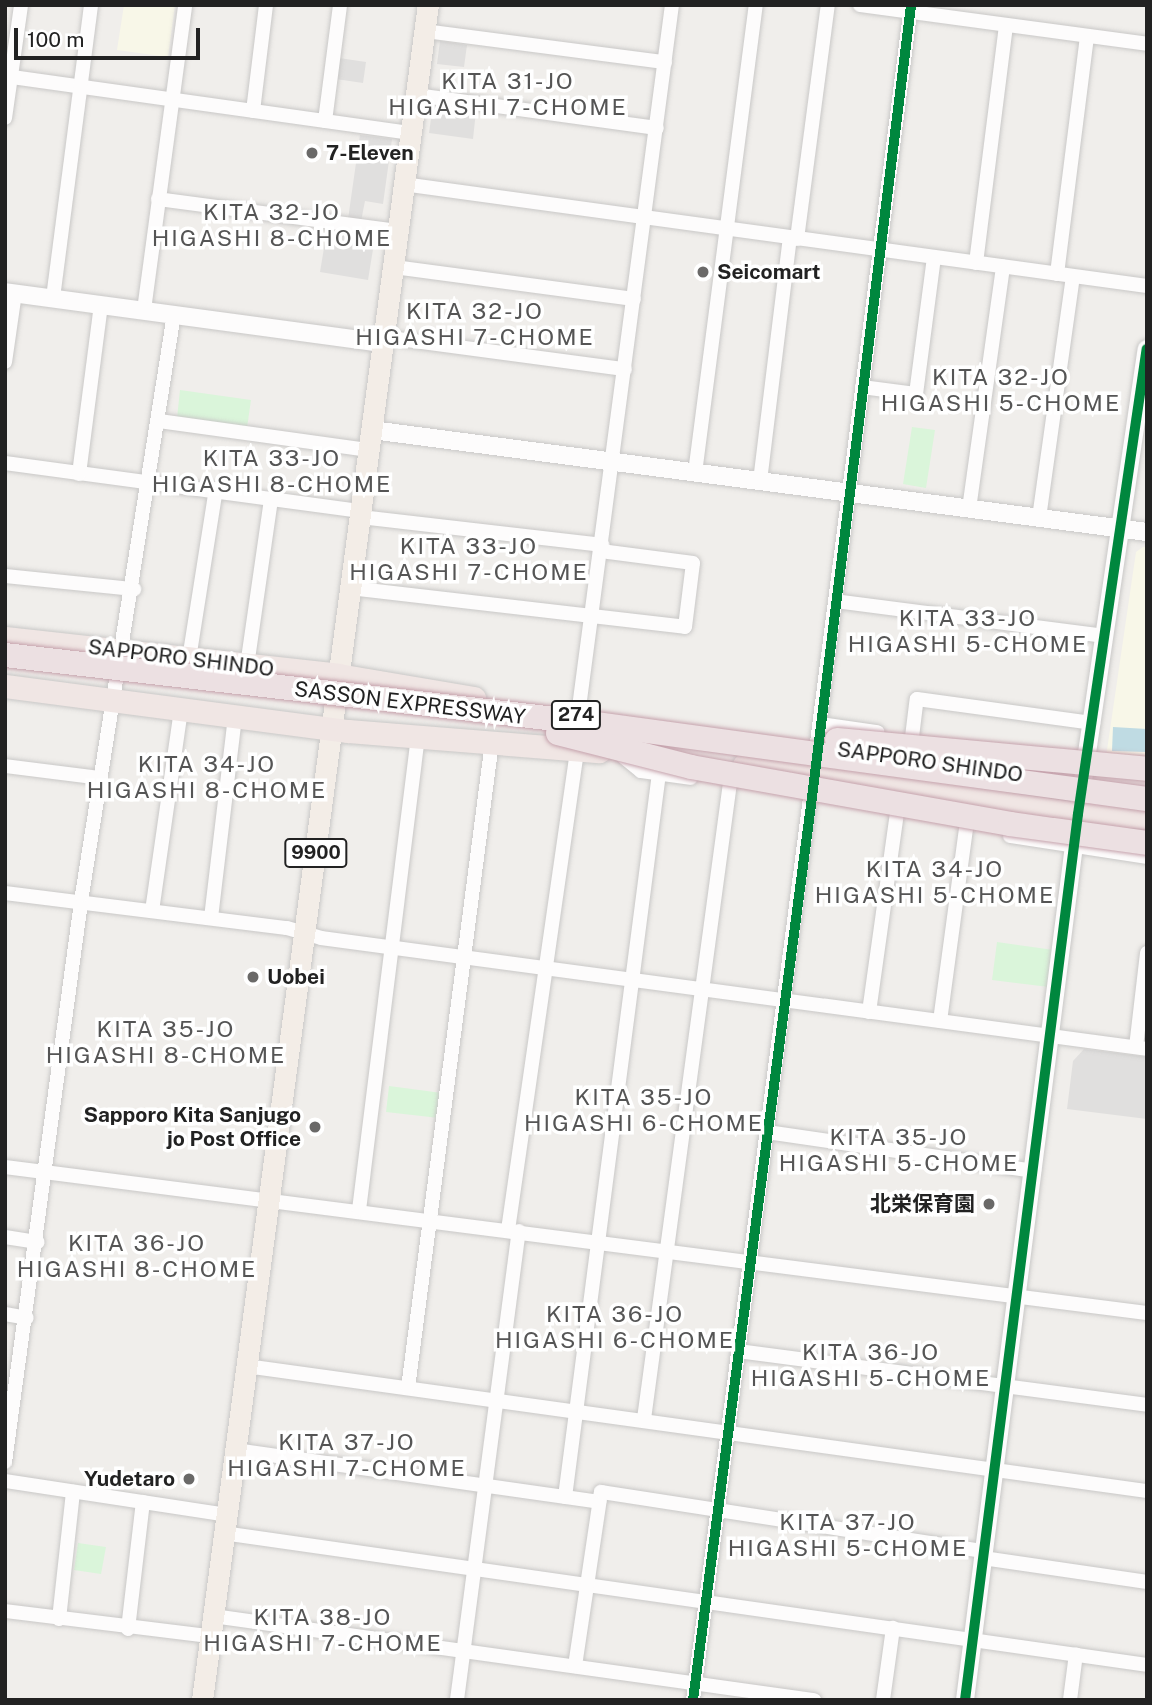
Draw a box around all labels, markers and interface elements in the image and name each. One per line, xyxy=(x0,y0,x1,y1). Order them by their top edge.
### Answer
scale bar xyxy=(18,14,203,58)
text: 100 m xyxy=(27,27,84,52)
district label: KITA 31-JO HIGASHI 7-CHOME xyxy=(390,67,626,121)
place label: 7-Eleven xyxy=(326,140,414,166)
marker: 7-Eleven xyxy=(304,145,320,161)
district label: KITA 32-JO HIGASHI 8-CHOME xyxy=(154,198,390,252)
place label: Seicomart xyxy=(717,259,821,285)
marker: Seicomart xyxy=(695,264,711,280)
district label: KITA 32-JO HIGASHI 7-CHOME xyxy=(357,297,593,351)
district label: KITA 32-JO HIGASHI 5-CHOME xyxy=(883,363,1119,417)
district label: KITA 33-JO HIGASHI 8-CHOME xyxy=(154,444,390,498)
district label: KITA 33-JO HIGASHI 7-CHOME xyxy=(351,532,587,586)
district label: KITA 33-JO HIGASHI 5-CHOME xyxy=(850,604,1086,658)
street label: SAPPORO SHINDO xyxy=(87,634,275,682)
street label: SASSON EXPRESSWAY xyxy=(293,676,527,730)
road number: 274 xyxy=(550,700,602,730)
street label: SAPPORO SHINDO xyxy=(836,736,1024,788)
district label: KITA 34-JO HIGASHI 8-CHOME xyxy=(89,750,325,804)
road number: 9900 xyxy=(283,838,349,868)
district label: KITA 34-JO HIGASHI 5-CHOME xyxy=(817,855,1053,909)
place label: Uobei xyxy=(267,964,325,990)
marker: Uobei xyxy=(245,969,261,985)
district label: KITA 35-JO HIGASHI 8-CHOME xyxy=(48,1015,284,1069)
district label: KITA 35-JO HIGASHI 6-CHOME xyxy=(526,1083,762,1137)
place label: Sapporo Kita Sanjugo jo Post Office xyxy=(83,1102,301,1152)
marker: Sapporo Kita Sanjugo jo Post Office xyxy=(307,1119,323,1135)
district label: KITA 35-JO HIGASHI 5-CHOME xyxy=(781,1123,1017,1177)
place label: 北栄保育園 xyxy=(870,1191,975,1217)
marker: 北栄保育園 xyxy=(981,1196,997,1212)
district label: KITA 36-JO HIGASHI 8-CHOME xyxy=(19,1229,255,1283)
district label: KITA 36-JO HIGASHI 6-CHOME xyxy=(497,1300,733,1354)
district label: KITA 36-JO HIGASHI 5-CHOME xyxy=(753,1338,989,1392)
district label: KITA 37-JO HIGASHI 7-CHOME xyxy=(229,1428,465,1482)
place label: Yudetaro xyxy=(84,1466,175,1492)
marker: Yudetaro xyxy=(181,1471,197,1487)
district label: KITA 37-JO HIGASHI 5-CHOME xyxy=(730,1508,966,1562)
district label: KITA 38-JO HIGASHI 7-CHOME xyxy=(205,1603,441,1657)

